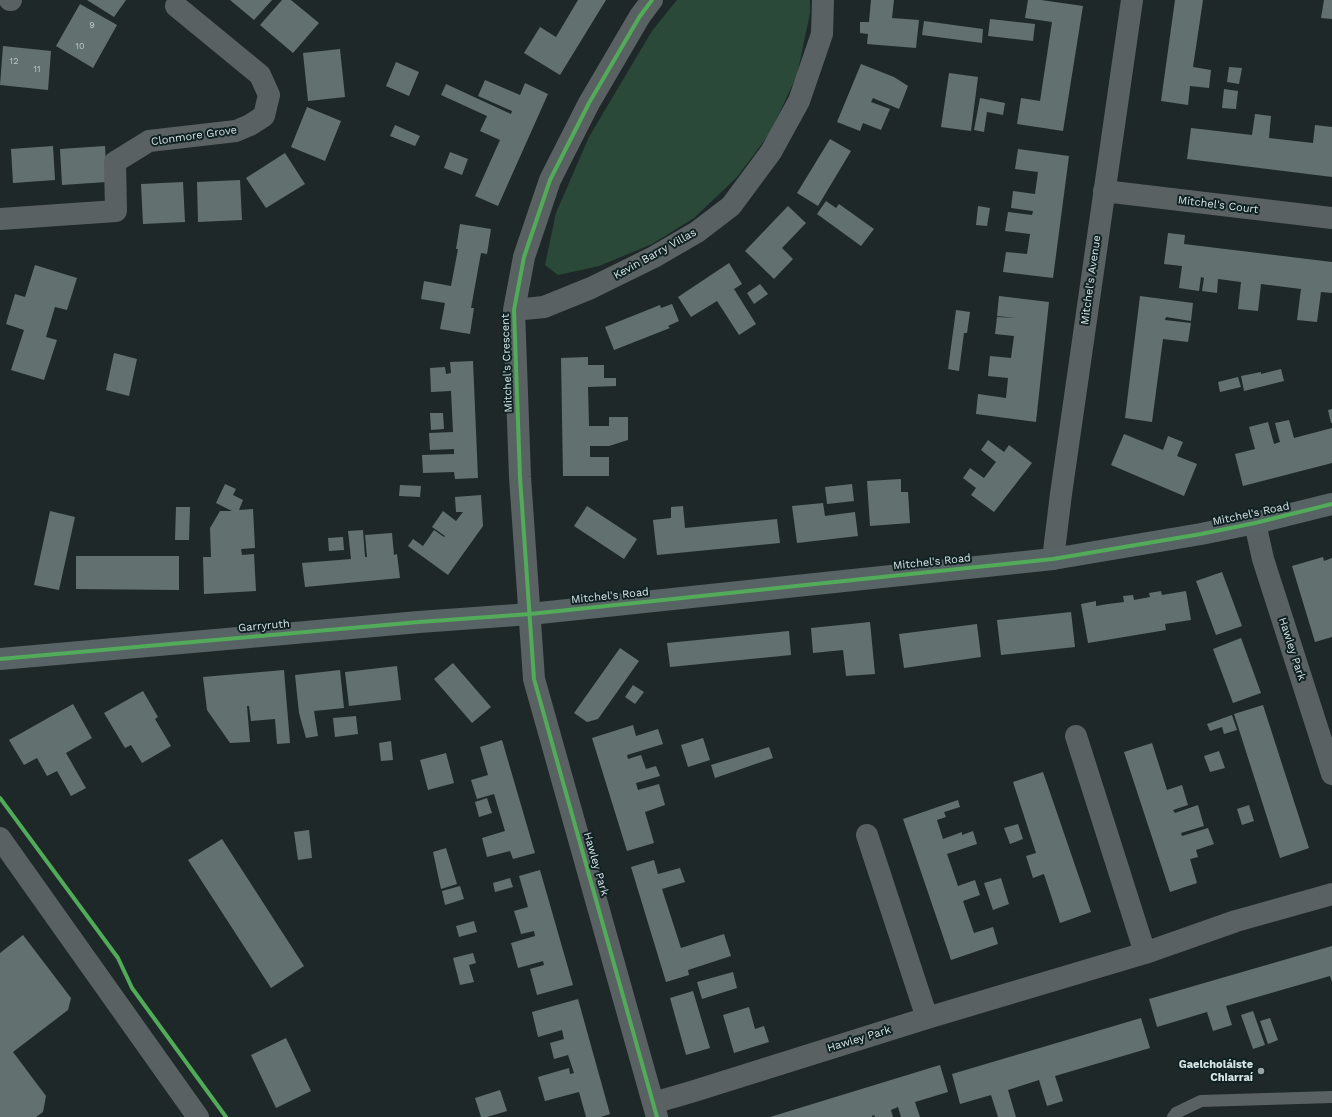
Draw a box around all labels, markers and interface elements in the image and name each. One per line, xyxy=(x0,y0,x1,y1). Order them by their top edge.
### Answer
house number: 9 xyxy=(89,20,95,30)
house number: 10 xyxy=(75,41,85,51)
house number: 12 xyxy=(10,56,18,66)
house number: 11 xyxy=(33,64,41,74)
street label: Clonmore Grove xyxy=(150,123,238,149)
street label: Mitchel's Court xyxy=(1177,194,1259,216)
street label: Kevin Barry Villas xyxy=(611,226,699,282)
street label: Mitchel's Avenue xyxy=(1078,234,1104,326)
street label: Mitchel's Crescent xyxy=(499,313,515,413)
street label: Mitchel's Road xyxy=(1211,499,1291,529)
street label: Mitchel's Road xyxy=(892,551,972,573)
street label: Mitchel's Road xyxy=(570,585,650,607)
street label: Hawley Park xyxy=(1276,616,1308,682)
street label: Garryruth xyxy=(238,617,290,635)
street label: Hawley Park xyxy=(581,831,611,897)
street label: Hawley Park xyxy=(826,1023,892,1055)
place label: Gaelcholáiste Chiarraí xyxy=(1179,1058,1253,1084)
marker: Gaelcholáiste Chiarraí xyxy=(1256,1066,1266,1076)

